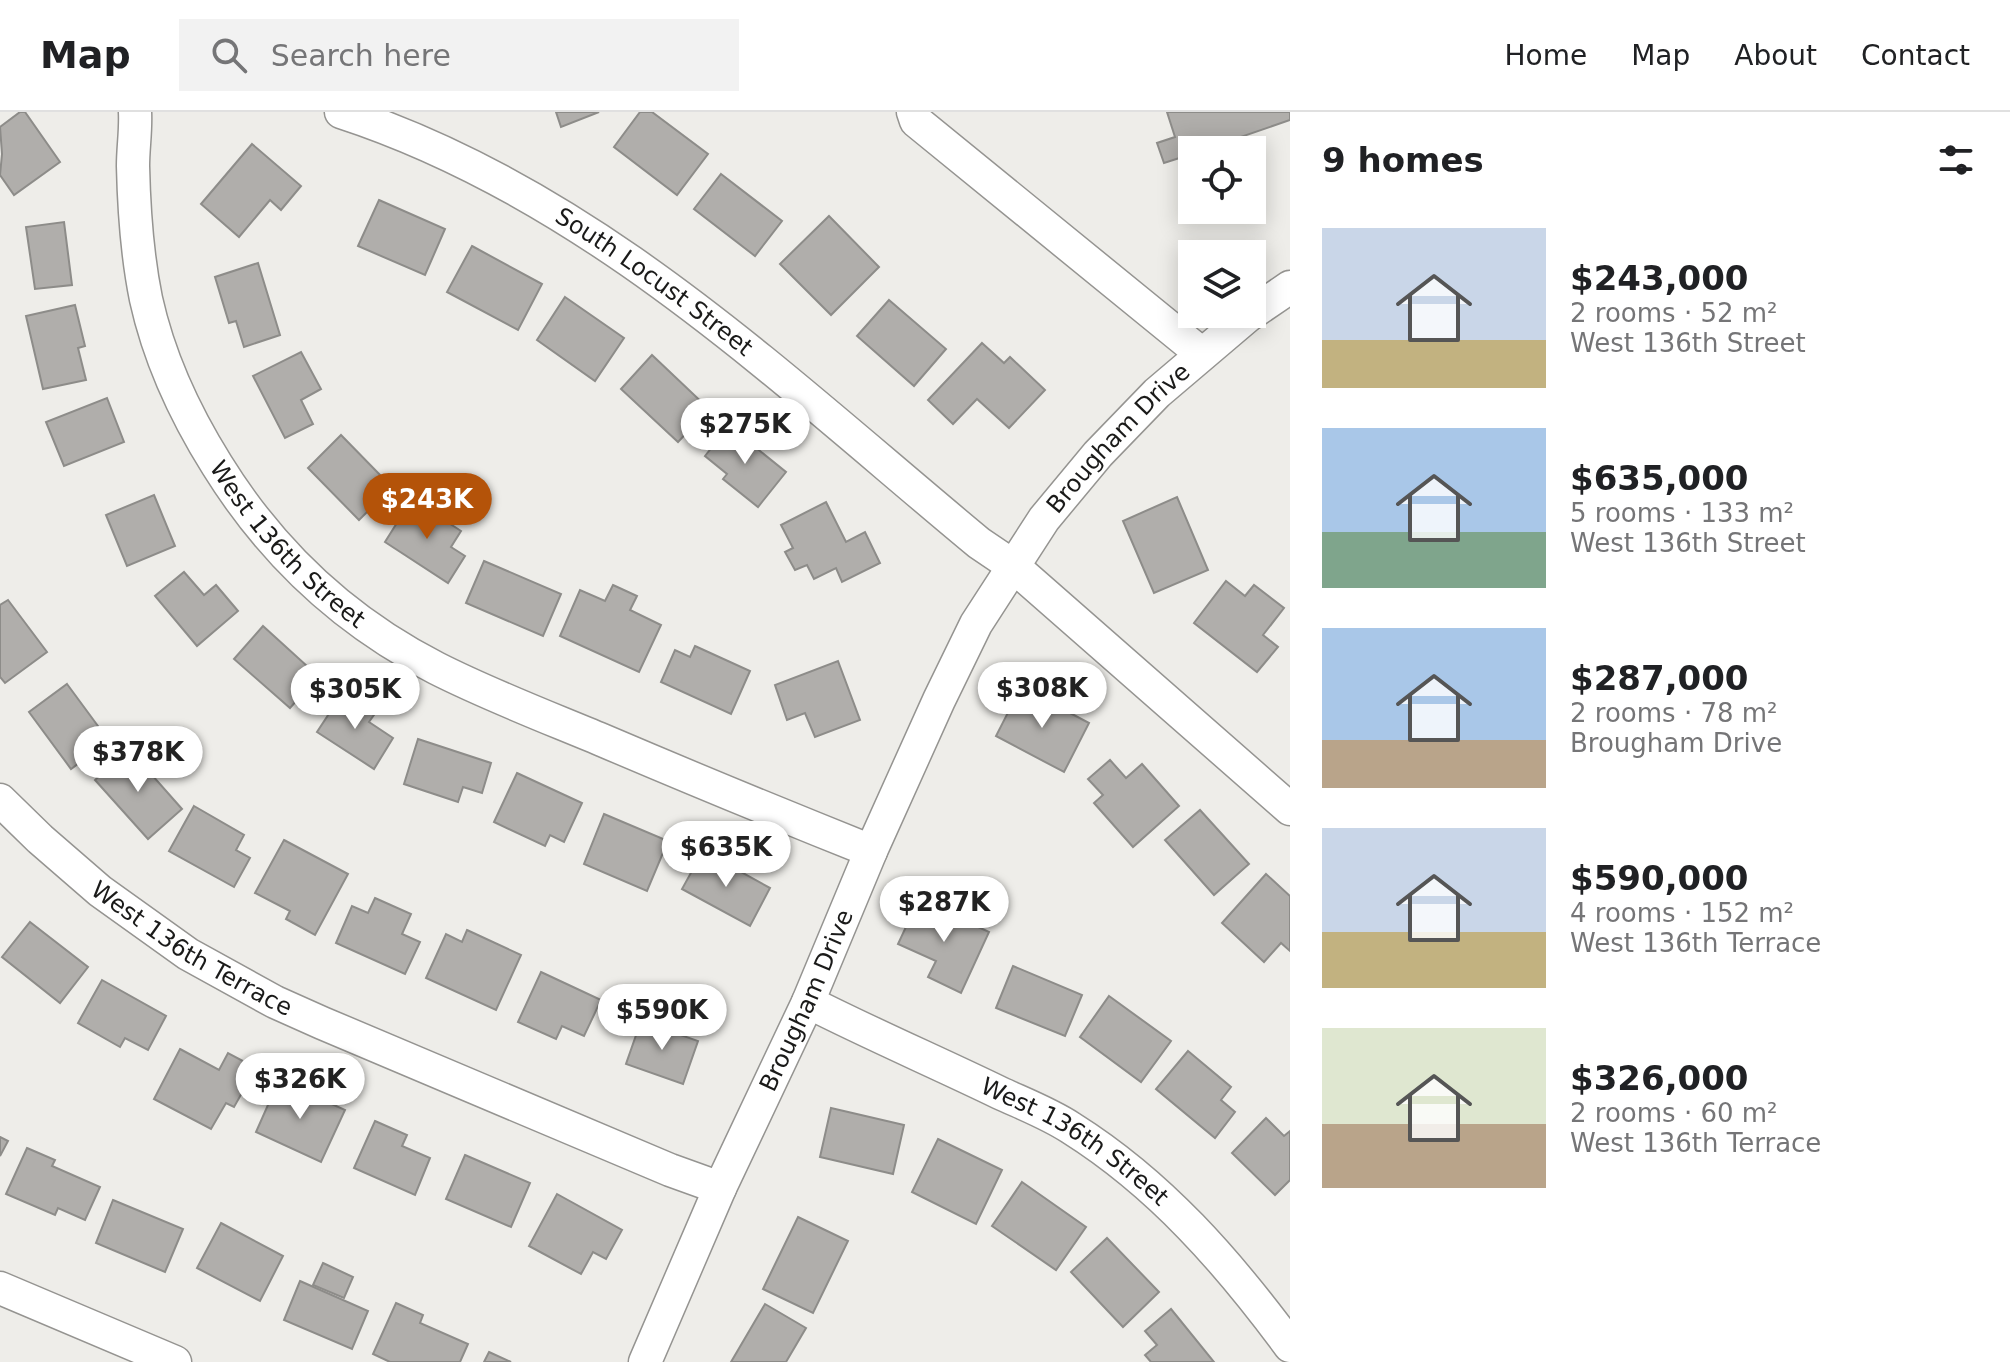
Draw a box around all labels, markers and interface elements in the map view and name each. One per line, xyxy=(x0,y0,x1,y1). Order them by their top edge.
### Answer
search box xyxy=(179,19,739,91)
text: Map xyxy=(40,33,131,77)
icon: search xyxy=(207,33,251,77)
text: Search here xyxy=(271,38,451,73)
text: Home xyxy=(1504,39,1587,72)
text: Map xyxy=(1631,39,1690,72)
text: About xyxy=(1734,39,1817,72)
text: Contact xyxy=(1861,39,1970,72)
map controls xyxy=(1178,136,1266,328)
button: locate xyxy=(1178,136,1266,224)
icon: filters xyxy=(1934,138,1978,182)
text: 9 homes xyxy=(1322,140,1484,180)
street label: South Locust Street xyxy=(550,202,758,362)
button: layers xyxy=(1178,240,1266,328)
text: $243,000 xyxy=(1570,258,1749,298)
icon: home xyxy=(1386,260,1482,356)
text: 2 rooms · 52 m² xyxy=(1570,298,1778,328)
text: West 136th Street xyxy=(1570,328,1806,358)
street label: Brougham Drive xyxy=(1041,357,1195,519)
pin: $275K xyxy=(689,398,801,466)
text: $275K xyxy=(699,409,791,439)
street label: West 136th Street xyxy=(204,456,370,634)
text: $635,000 xyxy=(1570,458,1749,498)
icon: home xyxy=(1386,460,1482,556)
pin: $243K xyxy=(371,473,483,541)
text: $243K xyxy=(381,484,473,514)
text: 5 rooms · 133 m² xyxy=(1570,498,1794,528)
text: West 136th Street xyxy=(1570,528,1806,558)
text: $287,000 xyxy=(1570,658,1749,698)
icon: home xyxy=(1386,660,1482,756)
pin: $308K xyxy=(986,662,1098,730)
pin: $305K xyxy=(299,663,411,731)
text: $308K xyxy=(996,673,1088,703)
text: $305K xyxy=(309,674,401,704)
text: 2 rooms · 78 m² xyxy=(1570,698,1778,728)
pin: $378K xyxy=(82,726,194,794)
text: Brougham Drive xyxy=(1570,728,1782,758)
text: $378K xyxy=(92,737,184,767)
pin: $635K xyxy=(670,821,782,889)
text: $635K xyxy=(680,832,772,862)
text: $590,000 xyxy=(1570,858,1749,898)
icon: home xyxy=(1386,860,1482,956)
street label: West 136th Terrace xyxy=(86,875,296,1022)
pin: $287K xyxy=(888,876,1000,944)
text: $287K xyxy=(898,887,990,917)
text: 4 rooms · 152 m² xyxy=(1570,898,1794,928)
street label: Brougham Drive xyxy=(754,906,859,1096)
text: West 136th Terrace xyxy=(1570,928,1821,958)
pin: $590K xyxy=(606,984,718,1052)
text: $590K xyxy=(616,995,708,1025)
pin: $326K xyxy=(244,1053,356,1121)
text: $326,000 xyxy=(1570,1058,1749,1098)
icon: home xyxy=(1386,1060,1482,1156)
text: $326K xyxy=(254,1064,346,1094)
street label: West 136th Street xyxy=(976,1072,1174,1211)
text: 2 rooms · 60 m² xyxy=(1570,1098,1778,1128)
text: West 136th Terrace xyxy=(1570,1128,1821,1158)

